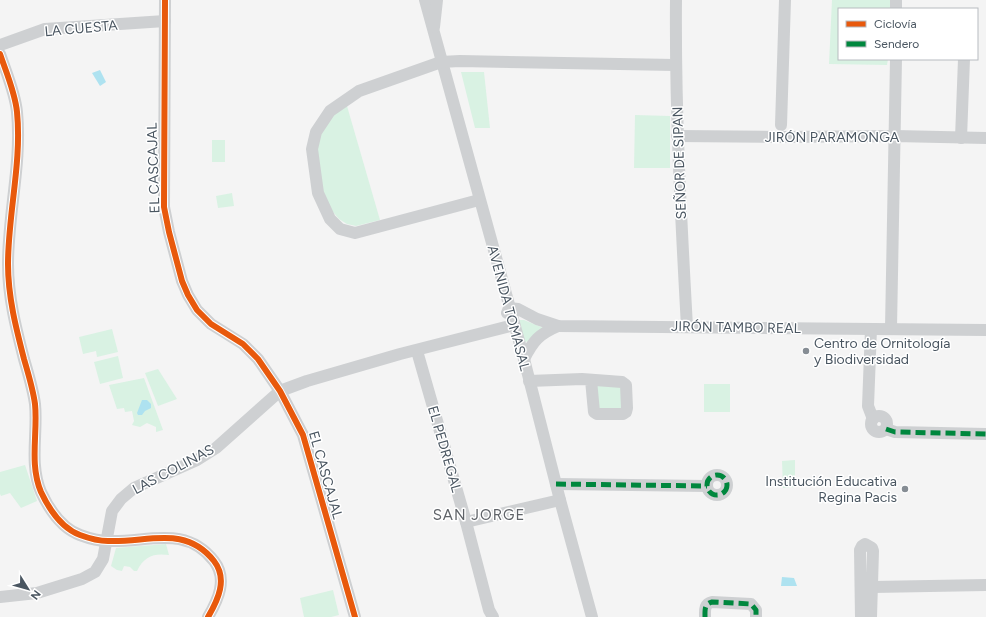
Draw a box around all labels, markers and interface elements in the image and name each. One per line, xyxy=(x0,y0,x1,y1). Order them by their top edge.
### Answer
legend xyxy=(838,8,978,60)
street label: LA CUESTA xyxy=(44,17,119,40)
text: Ciclovía xyxy=(874,17,917,31)
text: Sendero xyxy=(874,37,919,51)
street label: SEÑOR DE SIPAN xyxy=(669,106,690,220)
street label: EL CASCAJAL xyxy=(143,122,164,214)
street label: JIRÓN PARAMONGA xyxy=(765,129,900,146)
street label: AVENIDA TOMASAL xyxy=(484,243,534,373)
street label: JIRÓN TAMBO REAL xyxy=(671,318,802,337)
place label: Centro de Ornitología y Biodiversidad xyxy=(814,335,950,368)
marker: Centro de Ornitología y Biodiversidad xyxy=(801,346,811,356)
street label: EL PEDREGAL xyxy=(424,404,465,495)
street label: EL CASCAJAL xyxy=(305,429,346,522)
street label: LAS COLINAS xyxy=(130,441,217,498)
place label: Institución Educativa Regina Pacis xyxy=(765,473,897,506)
marker: Institución Educativa Regina Pacis xyxy=(900,484,910,494)
district label: SAN JORGE xyxy=(433,506,525,524)
north arrow xyxy=(8,569,48,609)
text: N xyxy=(28,587,43,602)

